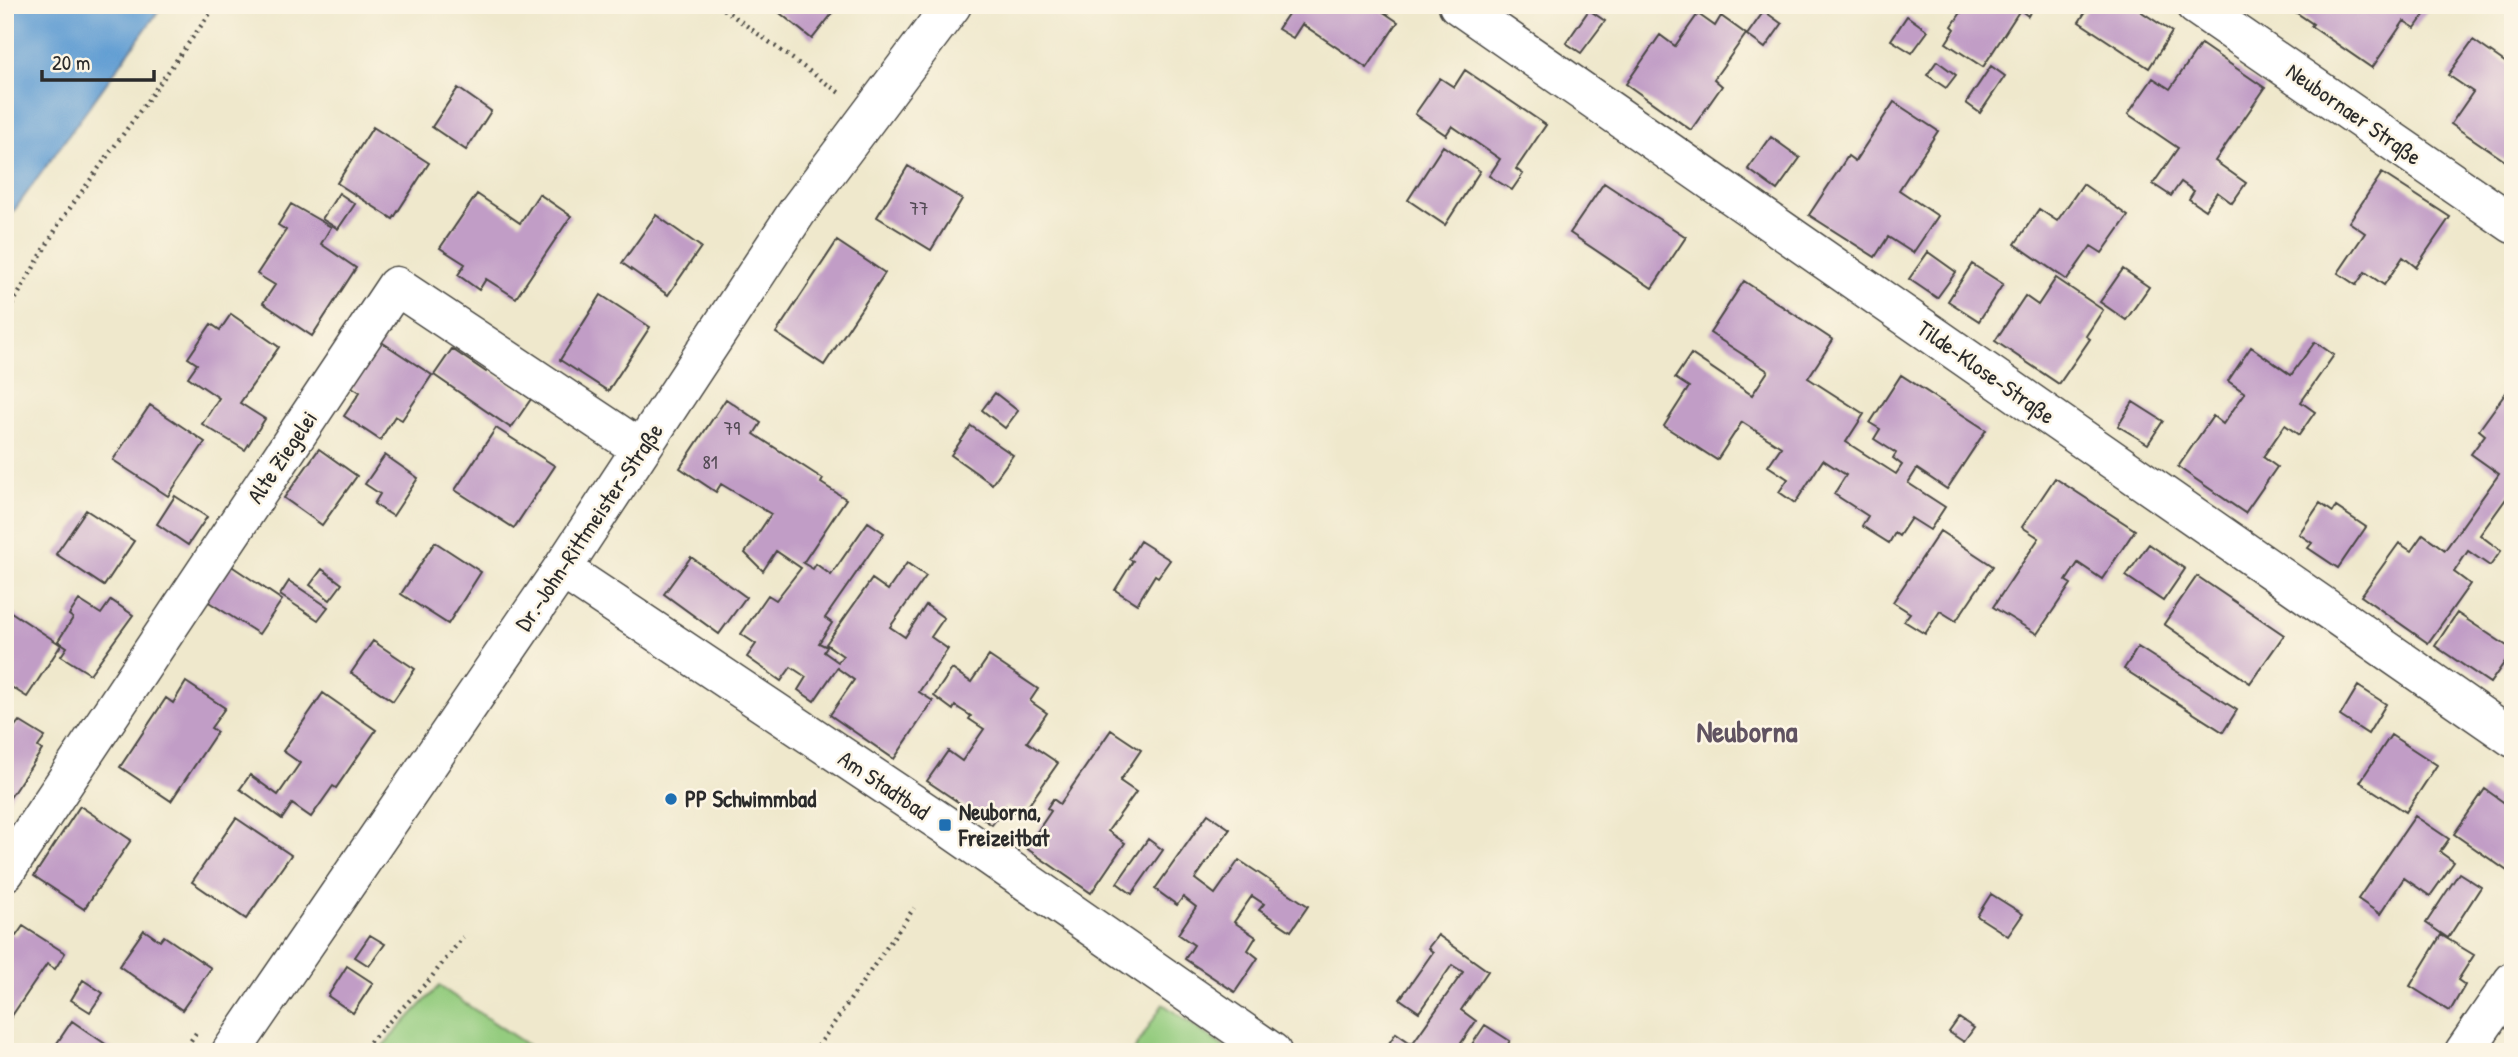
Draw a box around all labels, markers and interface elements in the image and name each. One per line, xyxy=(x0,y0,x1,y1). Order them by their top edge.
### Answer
scale bar xyxy=(42,38,154,82)
text: 20 m xyxy=(52,48,90,77)
street label: Neubornaer Straße xyxy=(2280,55,2428,172)
house number: 77 xyxy=(910,195,928,221)
street label: Tilde-Klose-Straße xyxy=(1911,312,2061,431)
street label: Alte Ziegelei xyxy=(239,404,324,509)
house number: 79 xyxy=(724,415,740,441)
street label: Dr.-John-Rittmeister-Straße xyxy=(507,417,670,637)
house number: 81 xyxy=(702,449,718,475)
district label: Neuborna xyxy=(1696,711,1798,751)
street label: Am Stadtbad xyxy=(833,743,936,827)
place label: PP Schwimmbad xyxy=(685,783,816,814)
marker: PP Schwimmbad xyxy=(663,791,679,807)
place label: Neuborna, Freizeitbat xyxy=(958,796,1050,853)
marker: Neuborna, Freizeitbat xyxy=(937,817,953,833)

